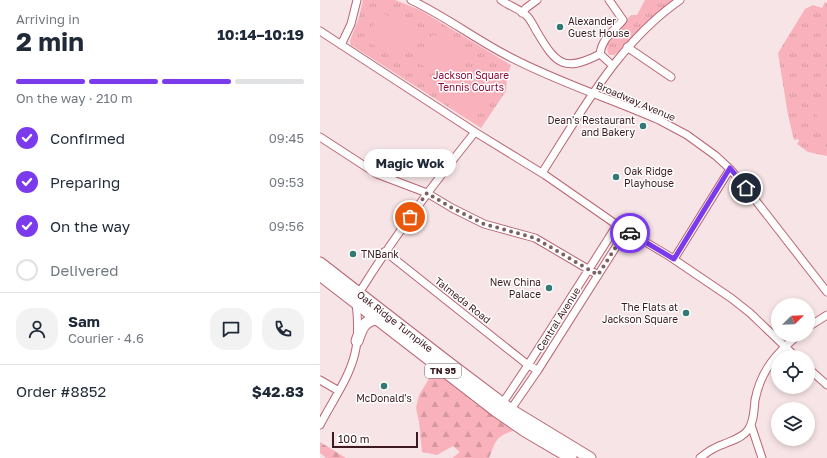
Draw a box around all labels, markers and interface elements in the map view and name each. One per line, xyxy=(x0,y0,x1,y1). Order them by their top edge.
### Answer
text: Arriving in xyxy=(16,11,80,27)
place label: Alexander Guest House xyxy=(568,15,630,39)
marker: Alexander Guest House xyxy=(555,22,565,32)
text: 10:14–10:19 xyxy=(217,25,304,43)
text: 2 min xyxy=(16,26,84,57)
park label: Jackson Square Tennis Courts xyxy=(433,69,509,93)
street label: Broadway Avenue xyxy=(595,79,678,123)
text: On the way · 210 m xyxy=(16,90,133,106)
place label: Dean's Restaurant and Bakery xyxy=(548,114,635,138)
marker: Dean's Restaurant and Bakery xyxy=(638,121,648,131)
icon: check xyxy=(16,127,38,149)
text: Confirmed xyxy=(50,129,125,147)
text: 09:45 xyxy=(269,130,304,146)
callout: Magic Wok xyxy=(364,149,456,177)
text: Magic Wok xyxy=(375,155,445,171)
place label: Oak Ridge Playhouse xyxy=(624,165,674,189)
icon: check xyxy=(16,171,38,193)
pin xyxy=(729,171,763,205)
marker: Oak Ridge Playhouse xyxy=(611,172,621,182)
text: Preparing xyxy=(50,173,120,191)
text: 09:53 xyxy=(269,174,304,190)
icon: home xyxy=(735,177,757,199)
pin xyxy=(393,200,427,234)
icon: bag xyxy=(399,206,421,228)
courier xyxy=(610,213,650,253)
icon: check xyxy=(16,215,38,237)
text: On the way xyxy=(50,217,130,235)
text: 09:56 xyxy=(269,218,304,234)
icon: car xyxy=(619,222,641,244)
place label: TNBank xyxy=(361,248,399,260)
marker: TNBank xyxy=(348,249,358,259)
text: Delivered xyxy=(50,261,118,279)
street label: Talmeda Road xyxy=(433,274,493,326)
place label: New China Palace xyxy=(490,276,541,300)
marker: New China Palace xyxy=(544,283,554,293)
street label: Central Avenue xyxy=(534,285,583,353)
street label: Oak Ridge Turnpike xyxy=(355,288,436,355)
north arrow xyxy=(771,298,815,342)
map controls xyxy=(771,298,815,446)
place label: The Flats at Jackson Square xyxy=(602,301,678,325)
button: person xyxy=(16,308,58,350)
button: chat xyxy=(210,308,252,350)
button: phone xyxy=(262,308,304,350)
marker: The Flats at Jackson Square xyxy=(681,308,691,318)
text: Sam xyxy=(68,312,100,330)
text: Courier · 4.6 xyxy=(68,330,144,346)
button: locate xyxy=(771,350,815,394)
road number: TN 95 xyxy=(425,364,461,378)
marker: McDonald's xyxy=(379,381,389,391)
text: Order #8852 xyxy=(16,382,106,400)
text: $42.83 xyxy=(252,382,304,400)
place label: McDonald's xyxy=(356,392,412,404)
button: layers xyxy=(771,402,815,446)
scale bar xyxy=(332,430,418,449)
text: 100 m xyxy=(338,432,369,445)

